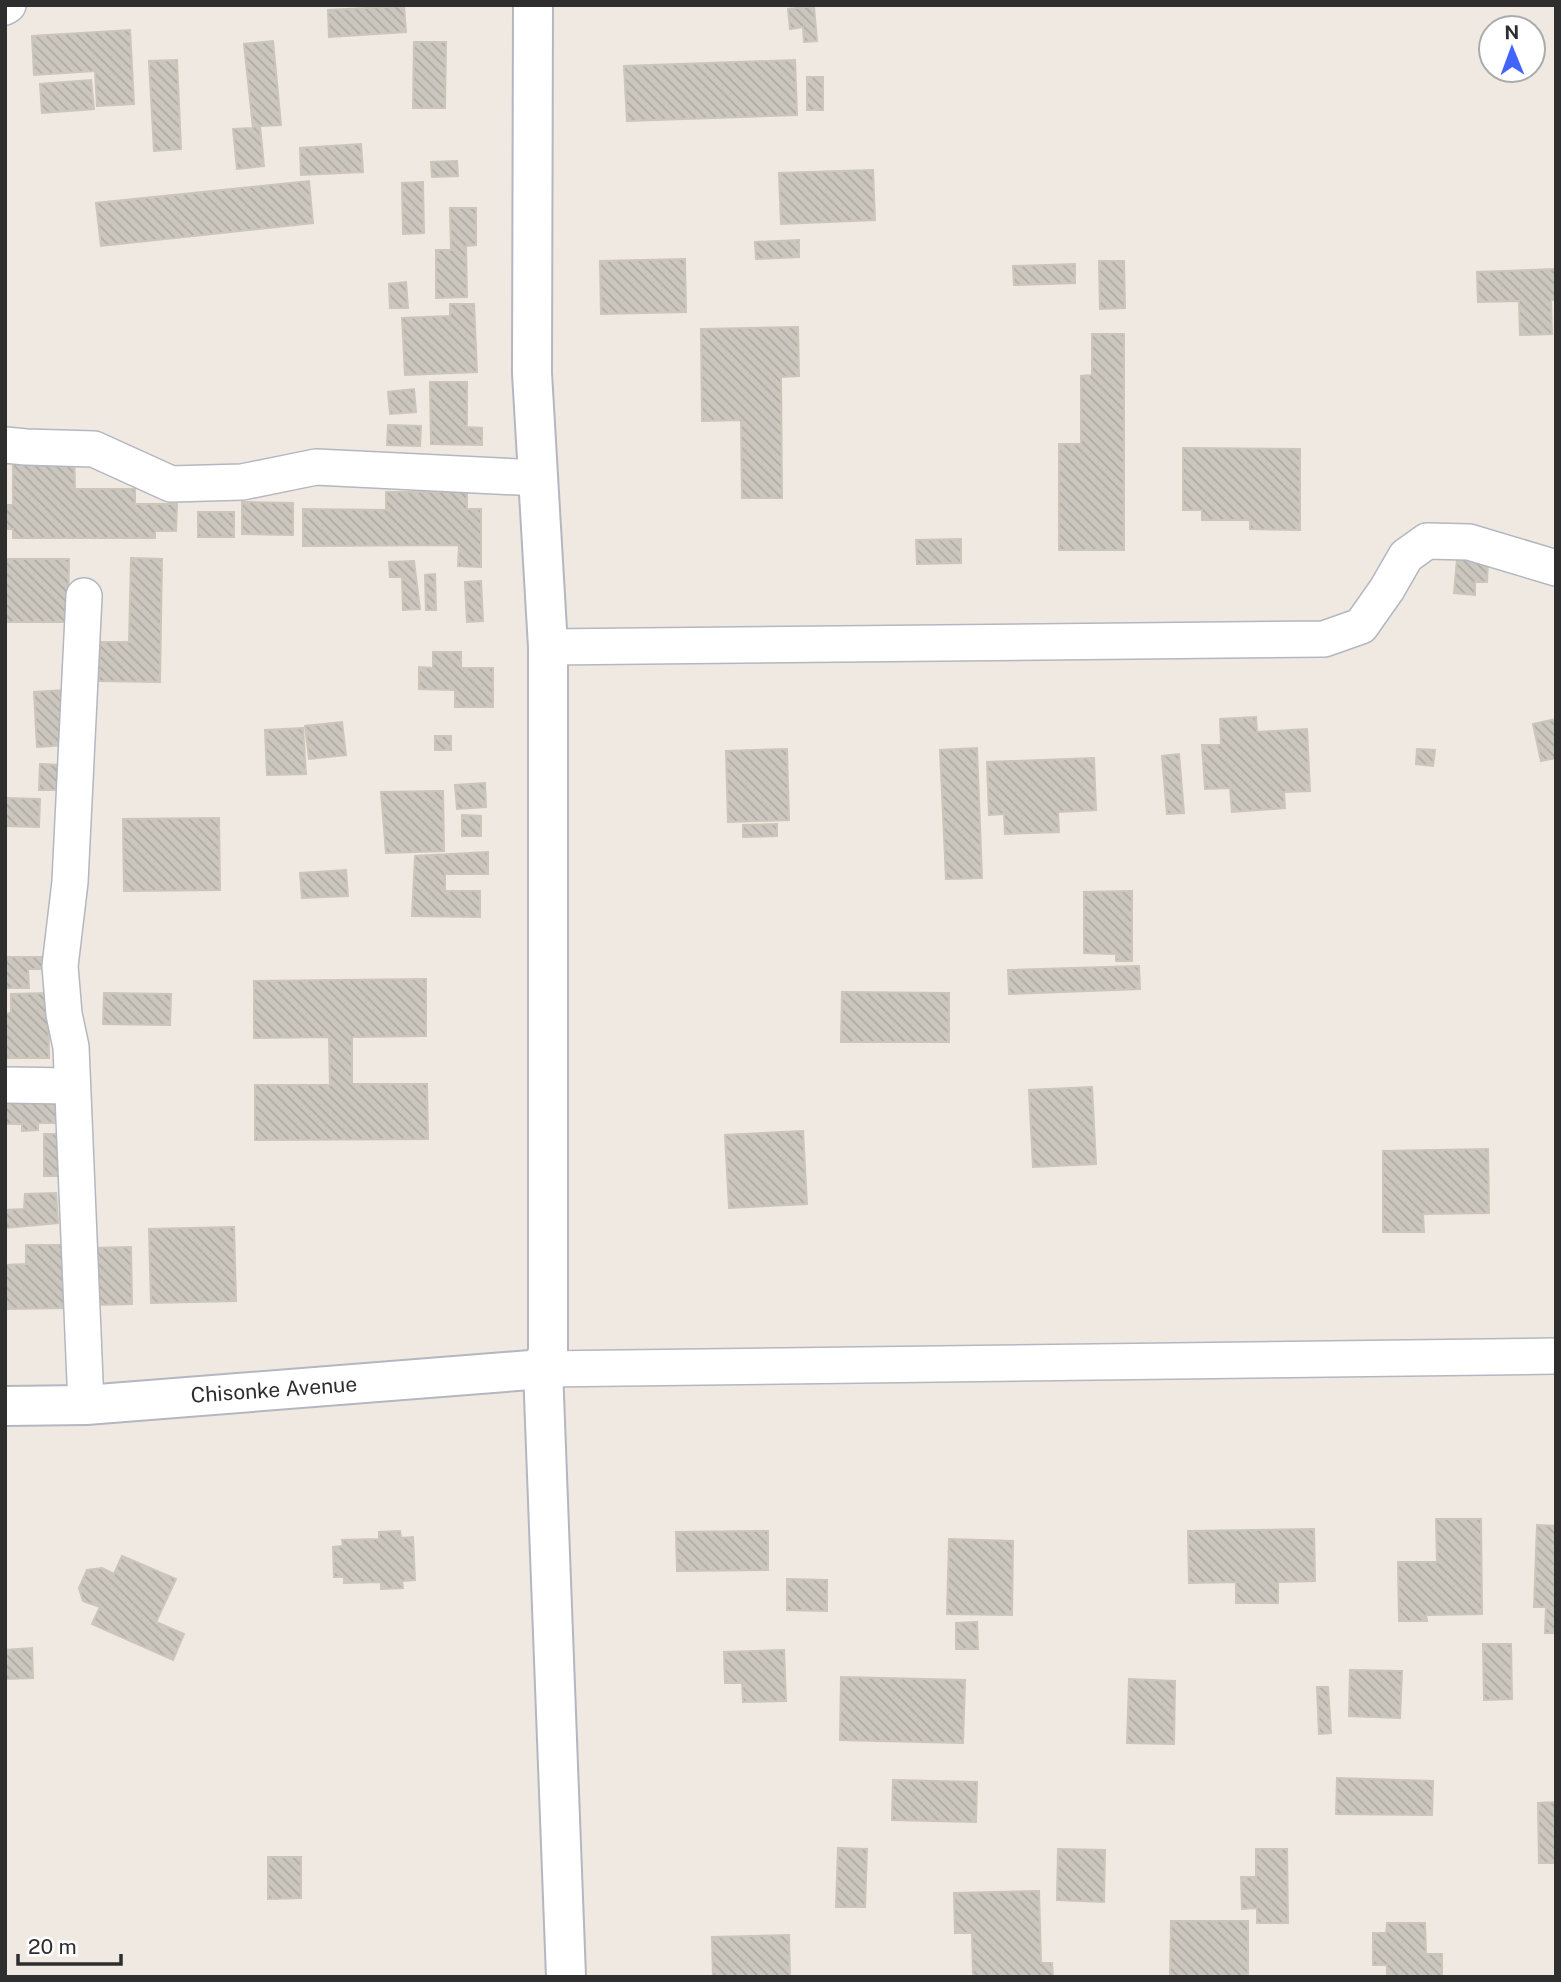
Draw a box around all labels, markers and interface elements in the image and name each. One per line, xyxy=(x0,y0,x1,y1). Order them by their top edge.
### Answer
north arrow xyxy=(1477,14,1547,84)
text: N xyxy=(1504,21,1519,43)
street label: Chisonke Avenue xyxy=(190,1371,358,1408)
scale bar xyxy=(18,1923,121,1967)
text: 20 m xyxy=(28,1934,77,1959)

